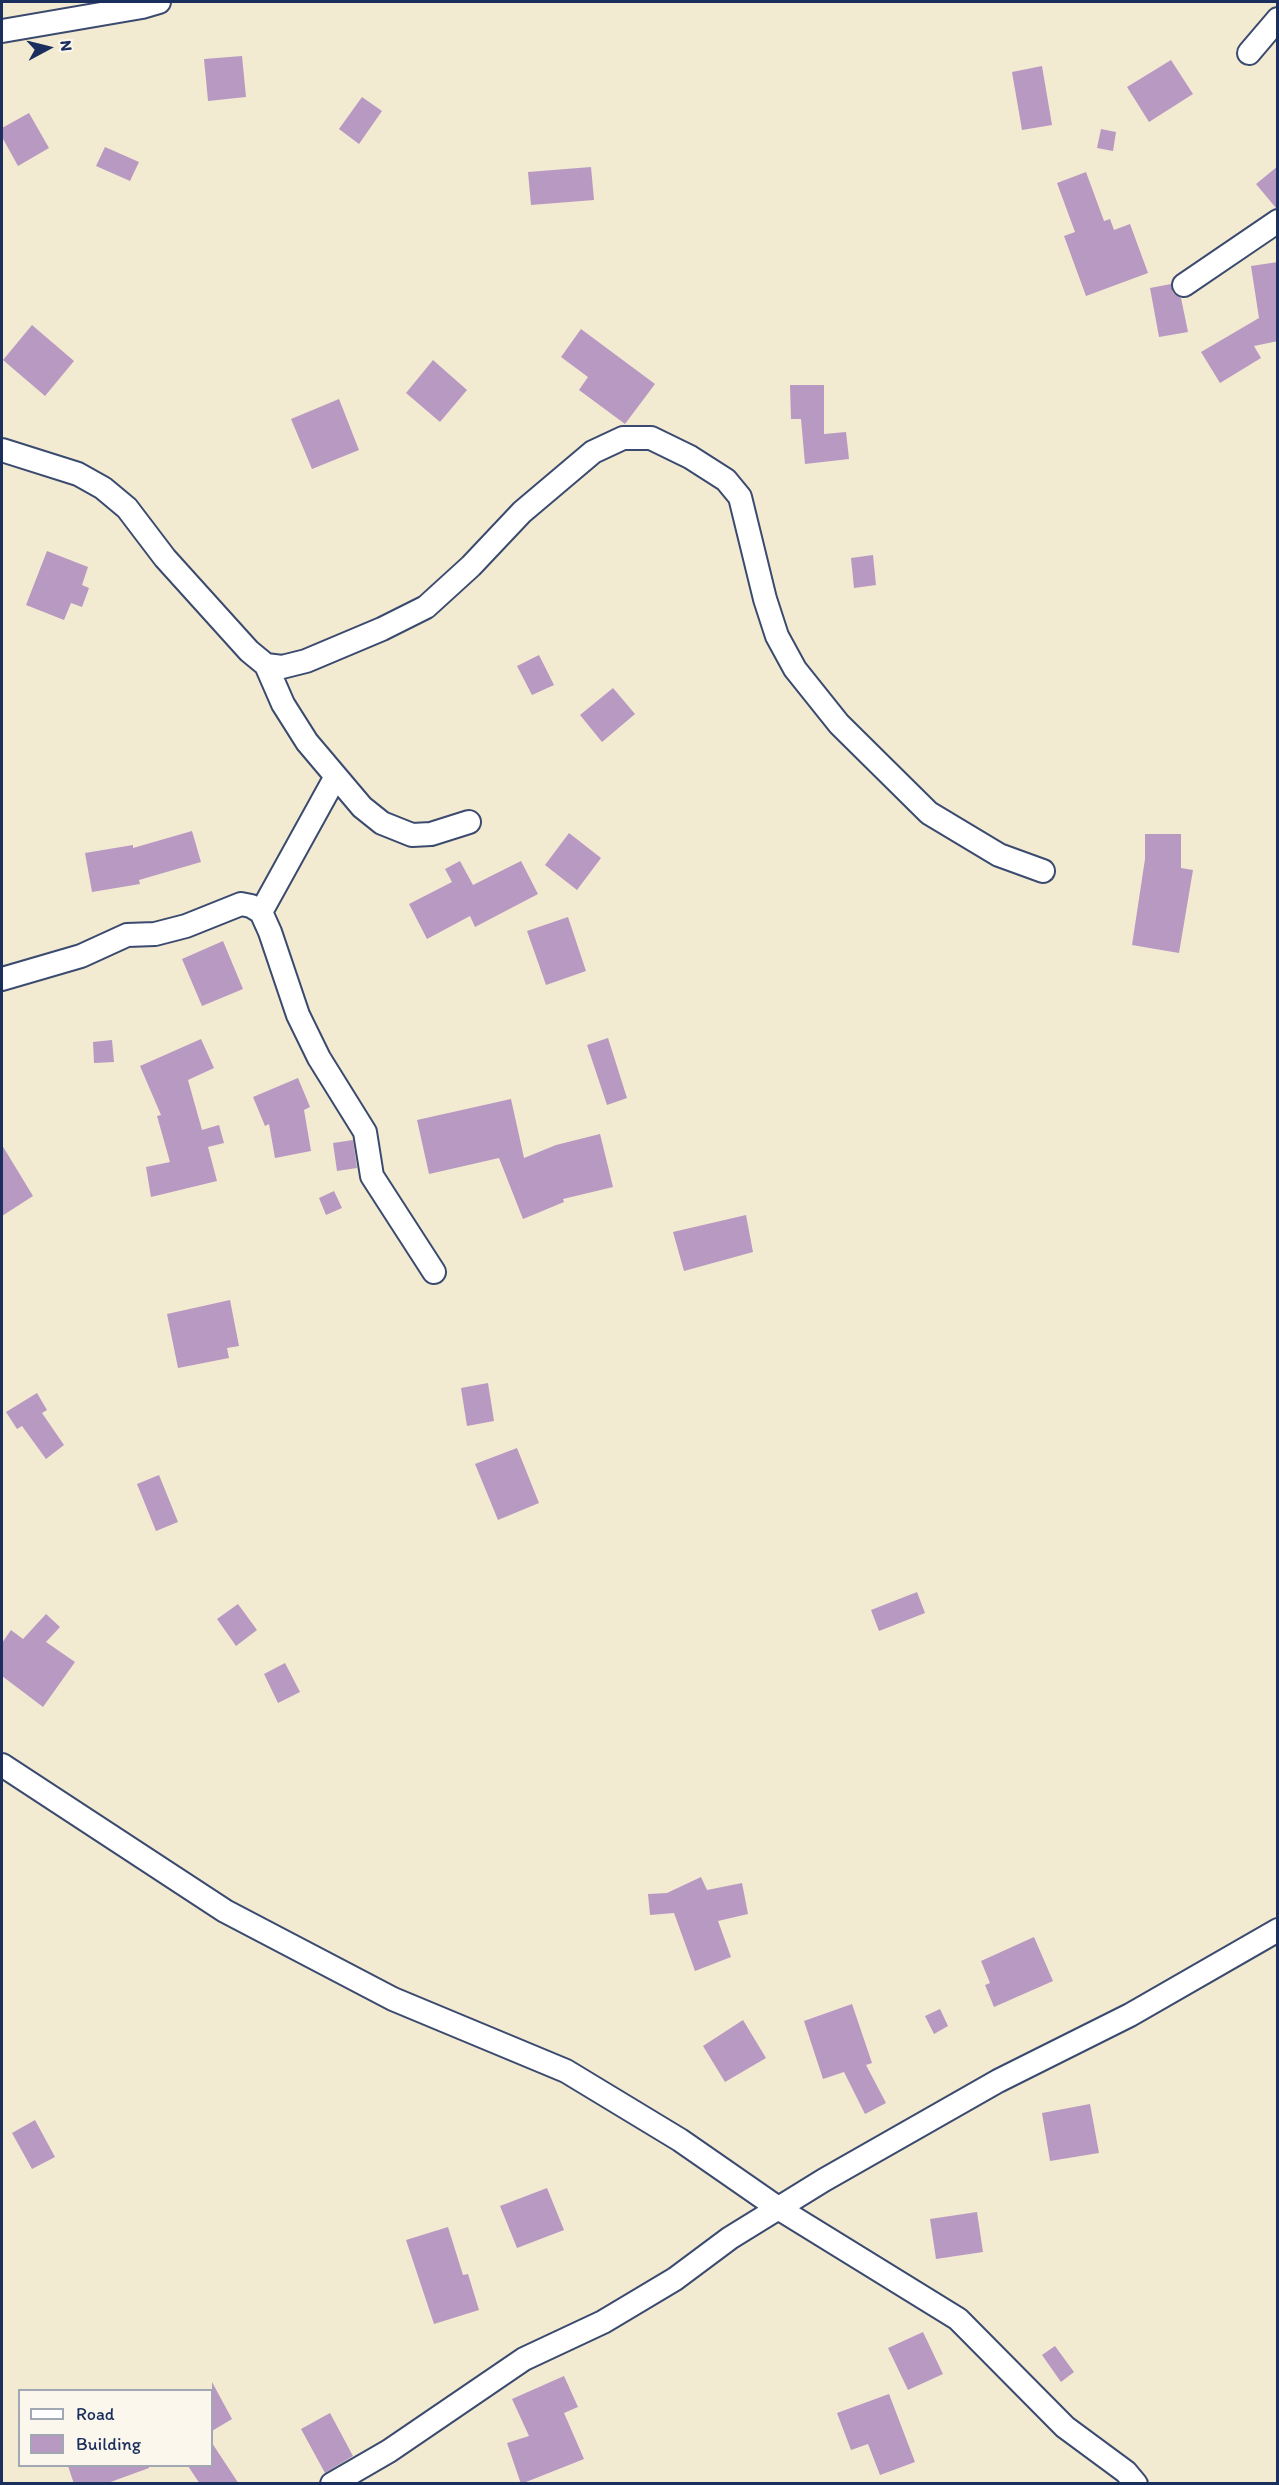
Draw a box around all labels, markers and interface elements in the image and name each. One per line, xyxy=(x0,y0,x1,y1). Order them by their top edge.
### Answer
north arrow xyxy=(18,18,78,78)
text: N xyxy=(56,39,76,52)
legend xyxy=(18,2389,213,2467)
text: Road xyxy=(76,2403,115,2425)
text: Building xyxy=(76,2433,141,2455)

